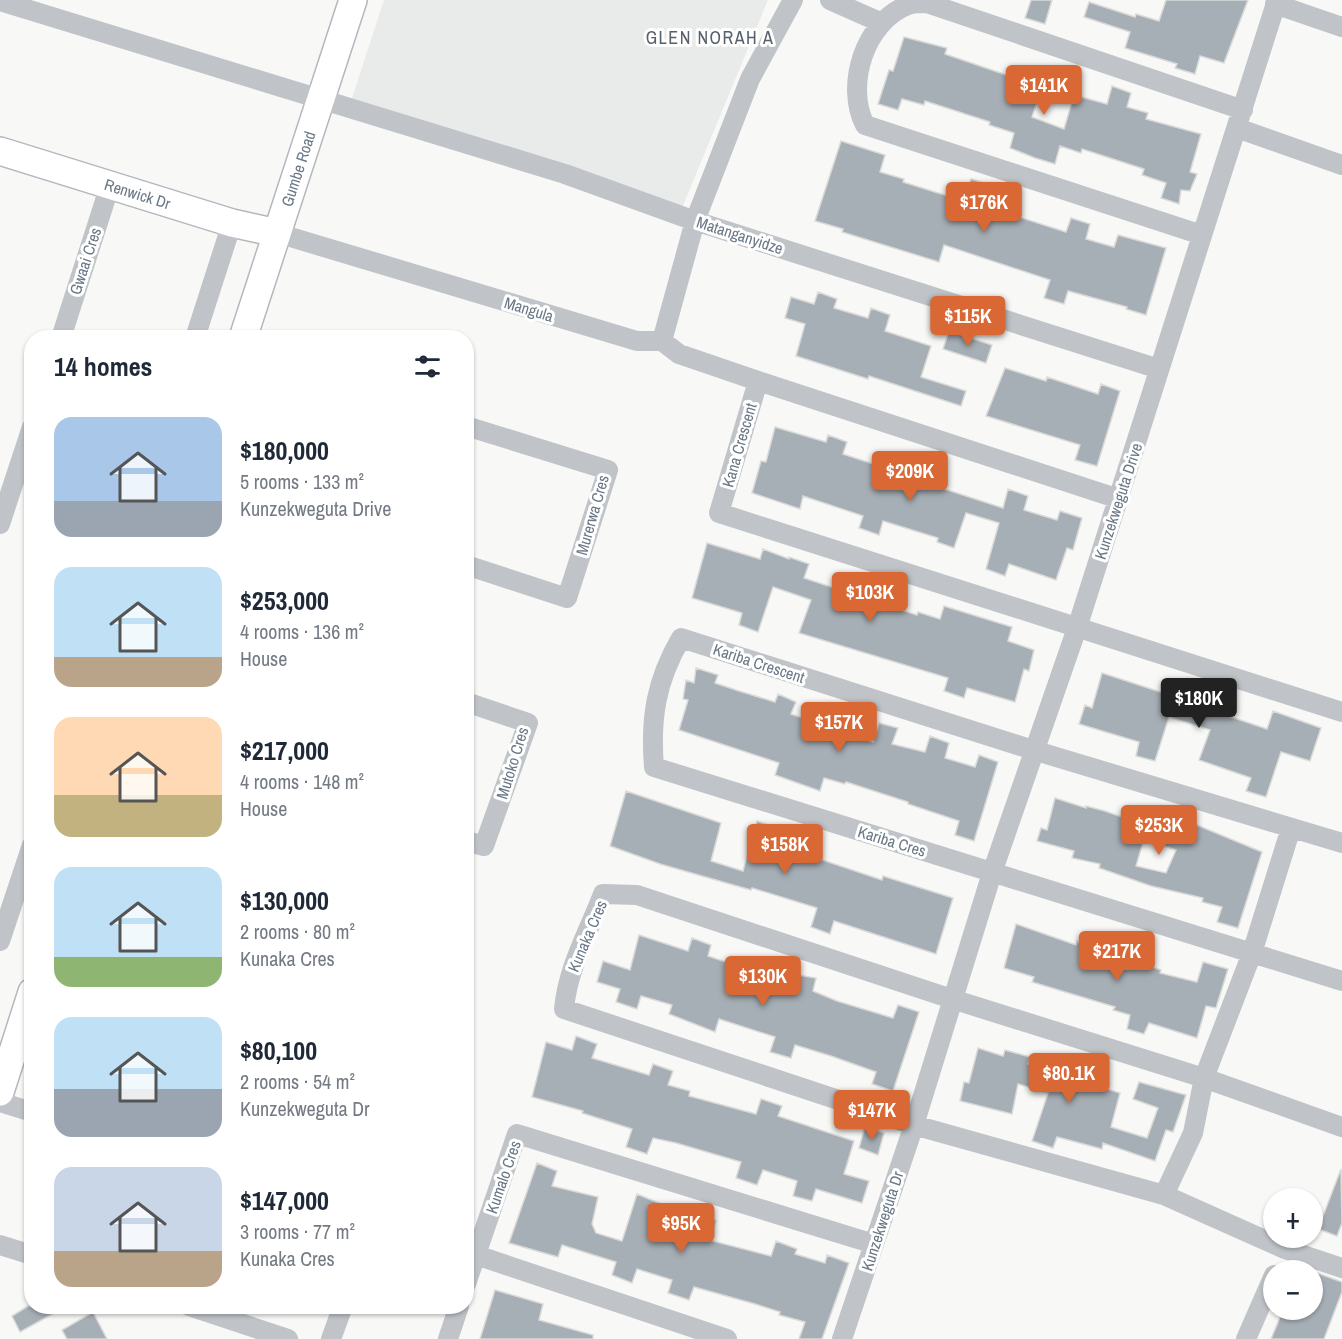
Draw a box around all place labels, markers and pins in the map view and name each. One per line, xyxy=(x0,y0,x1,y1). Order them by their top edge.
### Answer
pin: $141K xyxy=(1002,65,1086,116)
pin: $176K xyxy=(942,182,1026,233)
pin: $115K xyxy=(926,296,1010,347)
pin: $209K xyxy=(868,451,952,502)
pin: $103K xyxy=(828,572,912,623)
pin: $180K xyxy=(1157,678,1241,729)
pin: $157K xyxy=(797,702,881,753)
pin: $253K xyxy=(1117,805,1201,856)
pin: $158K xyxy=(743,824,827,875)
pin: $217K xyxy=(1075,931,1159,982)
pin: $130K xyxy=(721,956,805,1007)
pin: $80.1K xyxy=(1020,1053,1118,1104)
pin: $147K xyxy=(830,1090,914,1141)
pin: $95K xyxy=(645,1203,717,1254)

